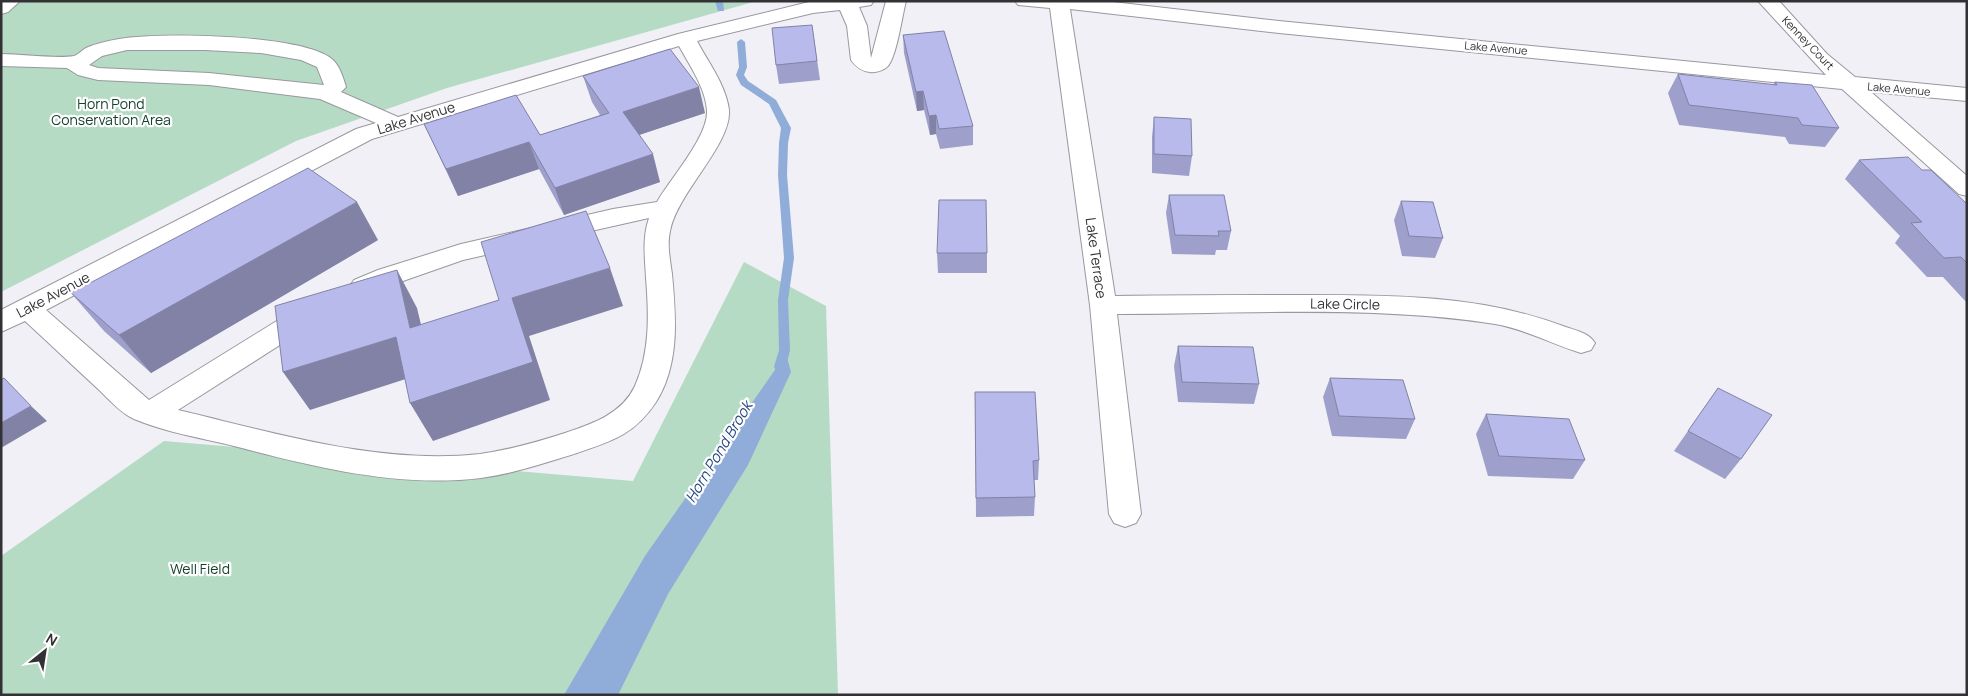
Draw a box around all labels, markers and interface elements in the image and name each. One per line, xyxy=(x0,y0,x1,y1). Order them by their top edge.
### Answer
street label: Kenney Court xyxy=(1779,13,1838,73)
street label: Lake Avenue xyxy=(1464,37,1529,58)
street label: Lake Avenue xyxy=(1867,78,1932,99)
park label: Horn Pond Conservation Area xyxy=(51,94,171,129)
street label: Lake Avenue xyxy=(375,97,457,138)
street label: Lake Terrace xyxy=(1081,216,1112,300)
street label: Lake Avenue xyxy=(13,267,93,322)
street label: Lake Circle xyxy=(1310,293,1380,314)
water label: Horn Pond Brook xyxy=(680,395,758,506)
park label: Well Field xyxy=(170,559,230,578)
north arrow xyxy=(20,626,70,676)
text: N xyxy=(43,629,61,650)

